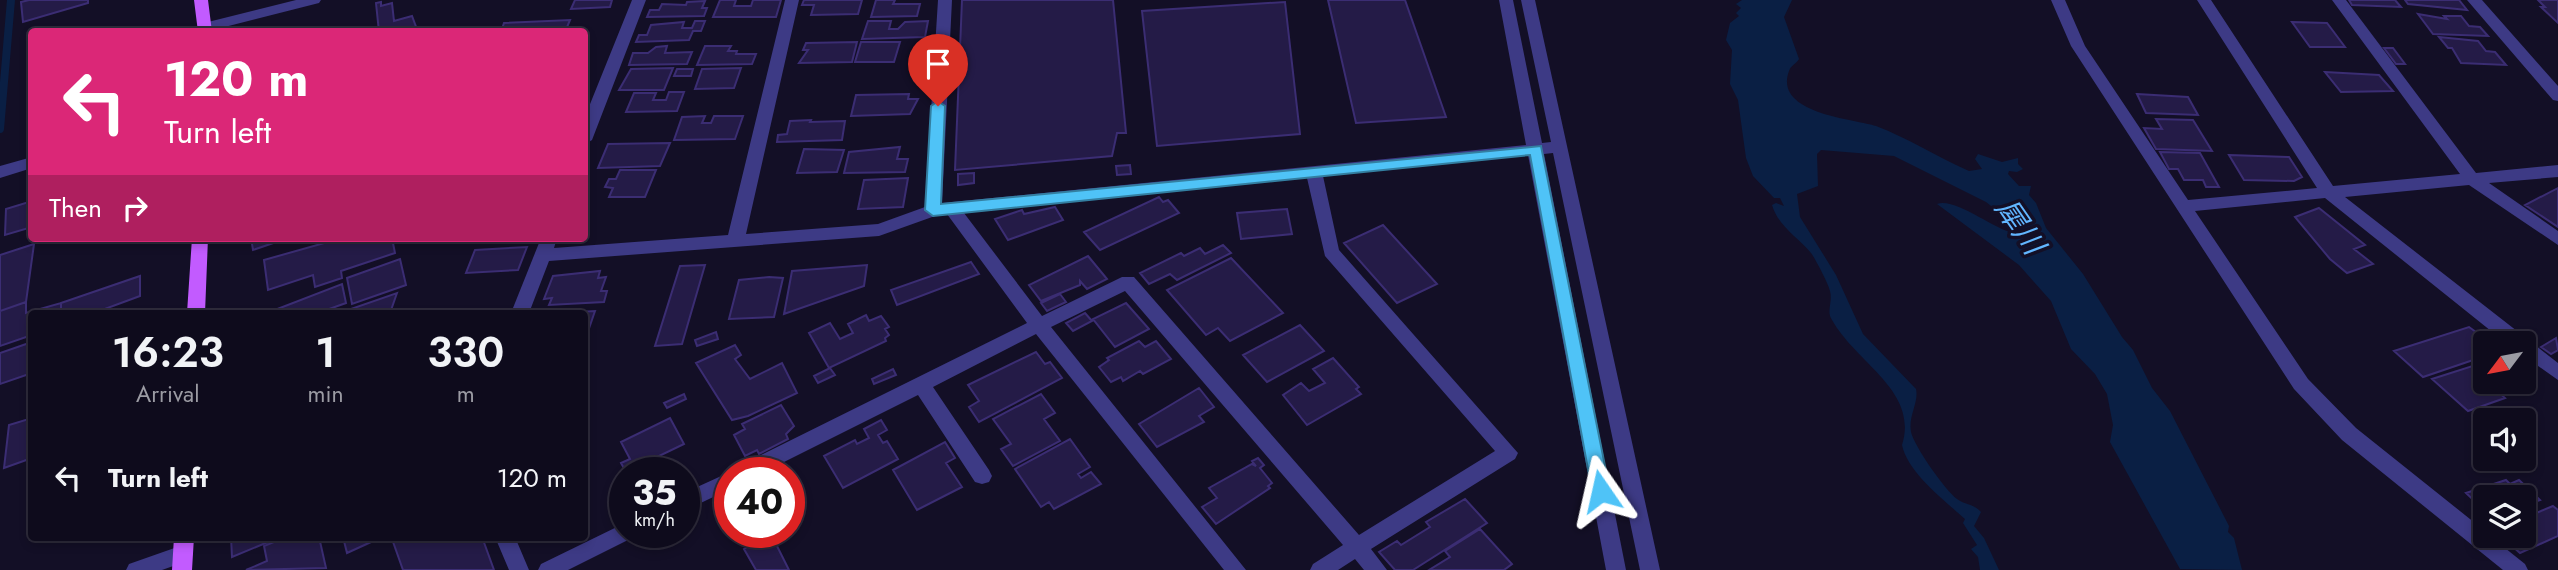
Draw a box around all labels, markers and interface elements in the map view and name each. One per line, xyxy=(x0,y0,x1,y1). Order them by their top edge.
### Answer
pin xyxy=(908,34,968,106)
text: 120 m xyxy=(164,44,308,114)
icon: arrive xyxy=(919,45,957,83)
icon: left xyxy=(49,56,140,147)
text: Turn left xyxy=(164,109,271,155)
text: Then xyxy=(49,189,102,227)
icon: right xyxy=(116,189,154,227)
water label: 犀川 xyxy=(1985,189,2057,265)
text: 16:23 xyxy=(112,322,224,383)
text: 1 xyxy=(315,322,336,383)
text: 330 xyxy=(427,322,504,383)
north arrow xyxy=(2473,331,2536,394)
map controls xyxy=(2473,331,2536,548)
text: Arrival xyxy=(136,377,199,411)
text: min xyxy=(308,377,344,411)
text: m xyxy=(457,377,475,411)
button: sound xyxy=(2473,408,2536,471)
position arrow xyxy=(1564,454,1638,528)
speed limit sign: 40 xyxy=(714,457,805,548)
icon: left xyxy=(49,459,87,497)
text: Turn left xyxy=(108,459,208,497)
text: 120 m xyxy=(497,459,567,497)
text: 35 xyxy=(632,468,677,518)
button: layers xyxy=(2473,485,2536,548)
text: km/h xyxy=(634,507,675,533)

